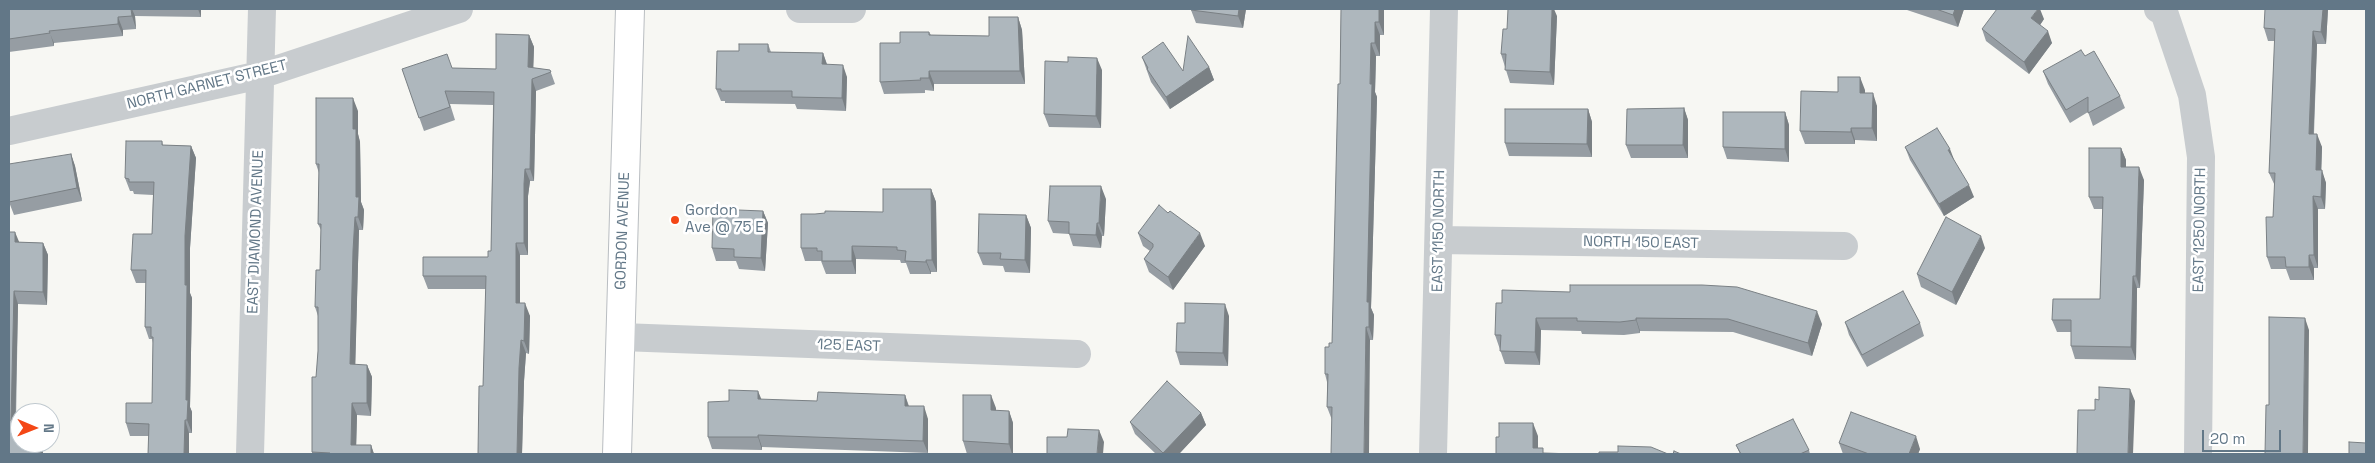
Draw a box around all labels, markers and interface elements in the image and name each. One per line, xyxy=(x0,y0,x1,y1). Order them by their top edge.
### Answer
street label: NORTH GARNET STREET xyxy=(125,56,289,114)
street label: EAST DIAMOND AVENUE xyxy=(244,150,268,314)
street label: EAST 1250 NORTH xyxy=(2190,167,2210,293)
street label: EAST 1150 NORTH xyxy=(1429,170,1449,292)
street label: GORDON AVENUE xyxy=(612,172,634,290)
place label: Gordon Ave @ 75 E xyxy=(685,202,764,237)
marker: Gordon Ave @ 75 E xyxy=(669,214,681,226)
street label: NORTH 150 EAST xyxy=(1583,233,1699,253)
street label: 125 EAST xyxy=(817,336,881,356)
north arrow xyxy=(10,403,60,453)
scale bar xyxy=(2205,420,2284,452)
text: N xyxy=(40,423,58,433)
text: 20 m xyxy=(2210,429,2245,448)

